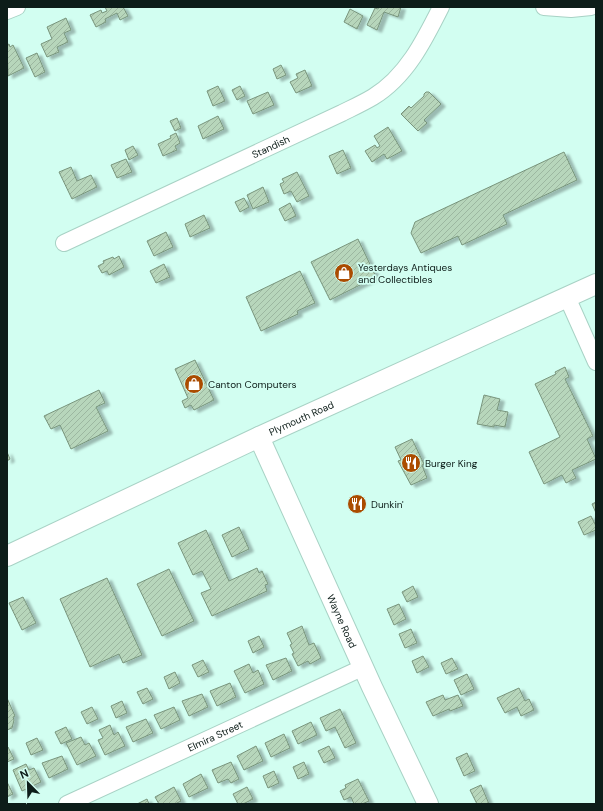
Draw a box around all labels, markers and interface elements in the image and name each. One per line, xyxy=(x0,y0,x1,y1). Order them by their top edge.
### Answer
street label: Standish xyxy=(249,132,292,161)
place label: Yesterdays Antiques and Collectibles xyxy=(358,261,452,286)
shop icon: Yesterdays Antiques and Collectibles xyxy=(333,262,355,284)
shop icon: Canton Computers xyxy=(183,373,205,395)
place label: Canton Computers xyxy=(208,378,297,391)
street label: Plymouth Road xyxy=(267,397,336,438)
restaurant icon: Burger King xyxy=(400,452,422,474)
place label: Burger King xyxy=(425,457,478,470)
restaurant icon: Dunkin' xyxy=(346,493,368,515)
place label: Dunkin' xyxy=(371,498,404,511)
street label: Wayne Road xyxy=(324,592,360,650)
street label: Elmira Street xyxy=(185,717,245,754)
north arrow xyxy=(8,763,48,803)
text: N xyxy=(18,766,31,782)

